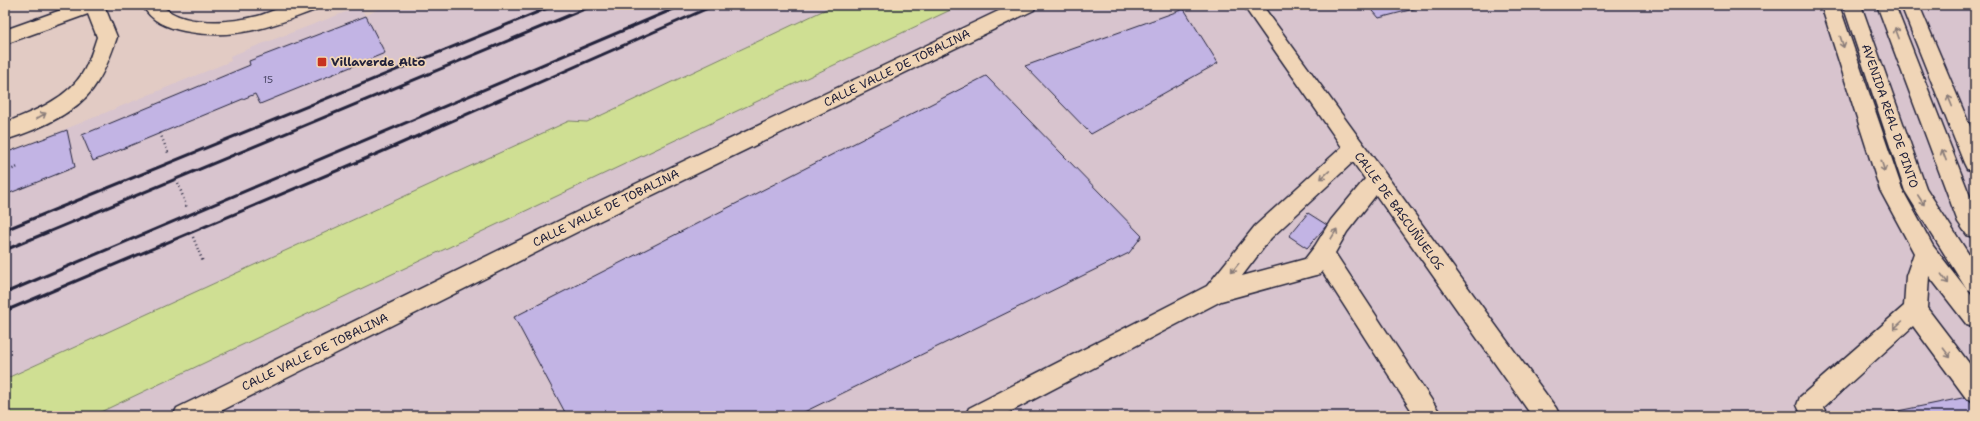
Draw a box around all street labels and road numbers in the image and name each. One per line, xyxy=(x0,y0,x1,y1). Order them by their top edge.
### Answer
street label: CALLE VALLE DE TOBALINA xyxy=(821,25,973,111)
street label: AVENIDA REAL DE PINTO xyxy=(1858,42,1922,190)
street label: CALLE DE BASCUÑUELOS xyxy=(1351,149,1448,274)
street label: CALLE VALLE DE TOBALINA xyxy=(530,165,682,251)
street label: CALLE VALLE DE TOBALINA xyxy=(239,309,391,395)

